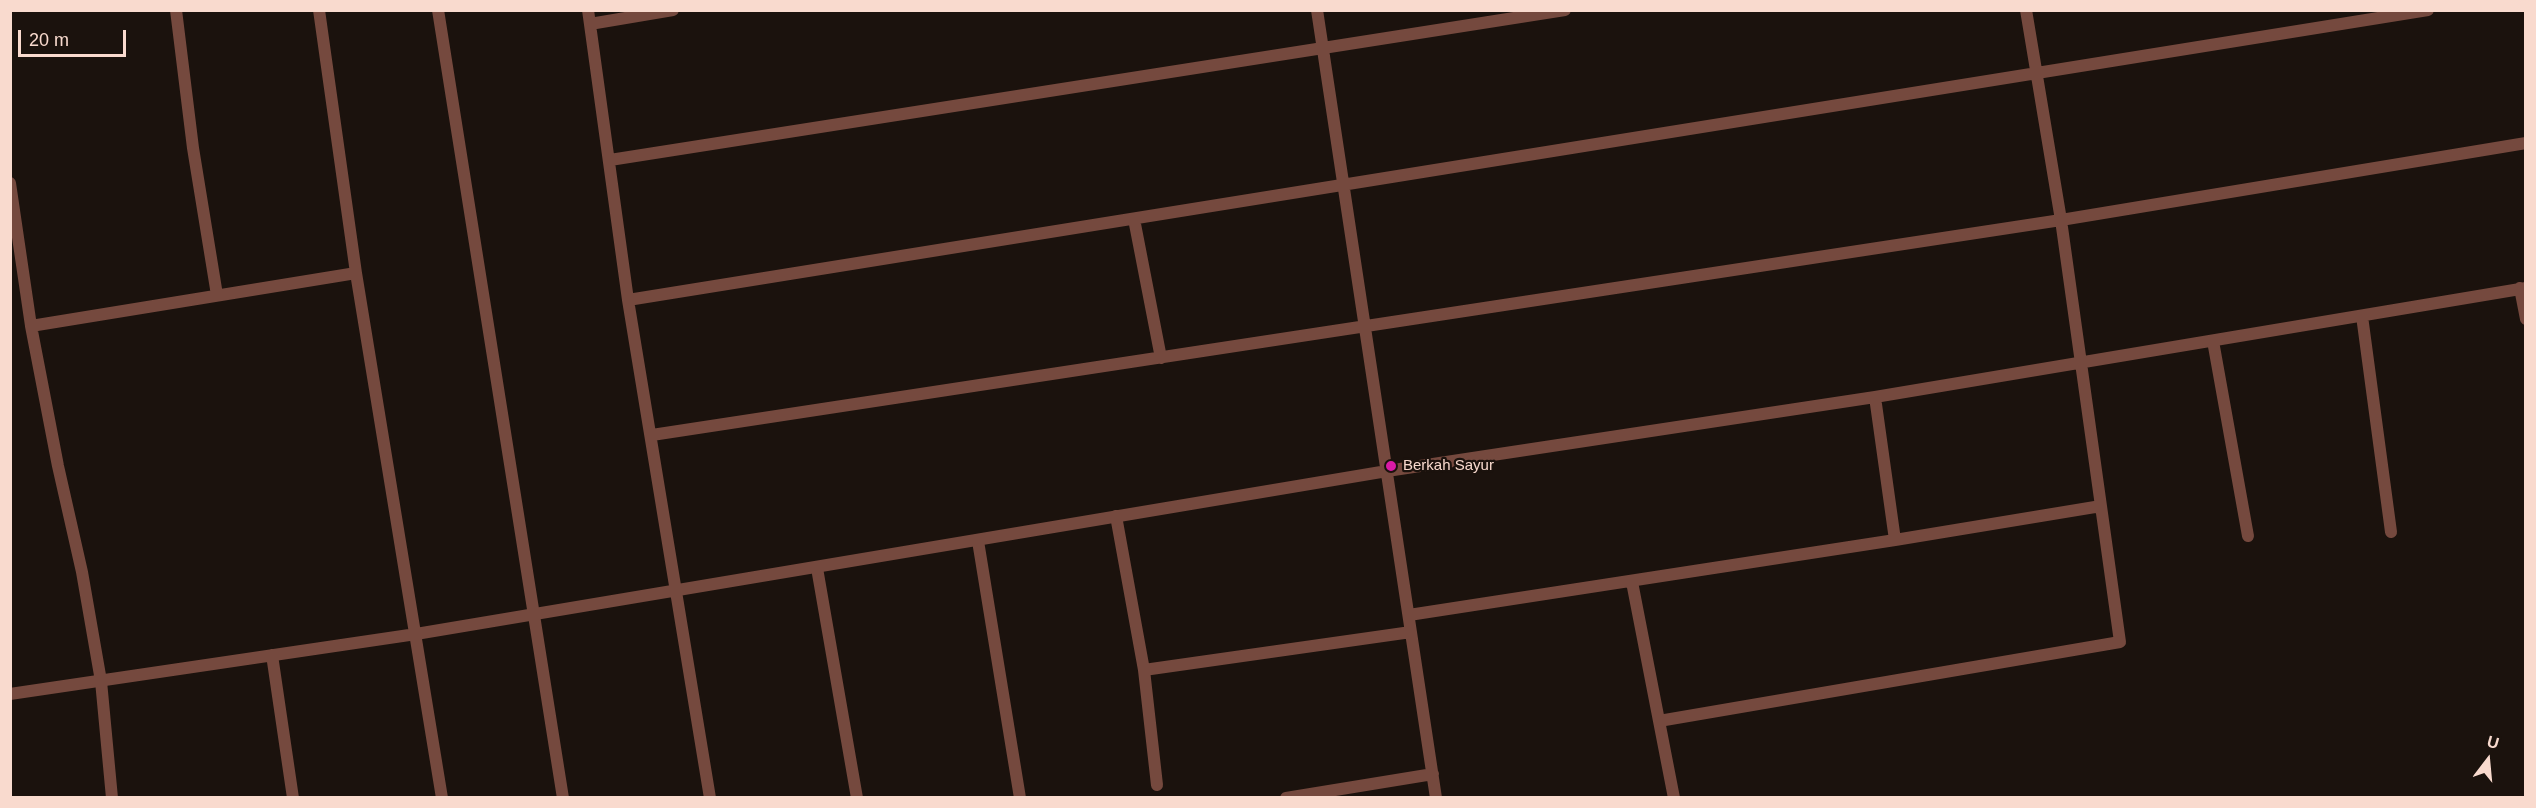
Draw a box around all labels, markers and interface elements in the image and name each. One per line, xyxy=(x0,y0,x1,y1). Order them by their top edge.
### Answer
scale bar xyxy=(21,18,129,56)
text: 20 m xyxy=(29,30,69,50)
place label: Berkah Sayur xyxy=(1403,457,1494,475)
marker: Berkah Sayur xyxy=(1384,459,1398,473)
north arrow xyxy=(2458,730,2518,790)
text: U xyxy=(2485,732,2501,752)

